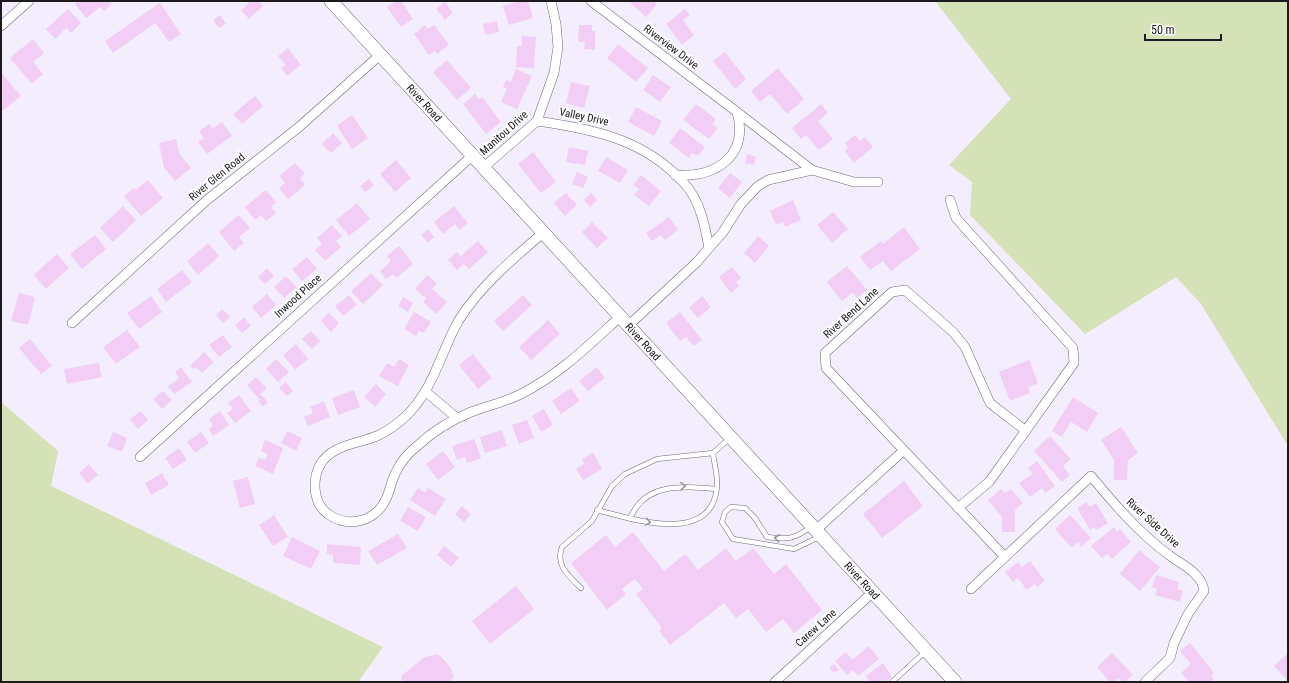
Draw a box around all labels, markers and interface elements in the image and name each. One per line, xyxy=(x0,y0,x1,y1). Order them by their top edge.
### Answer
scale bar xyxy=(1145,16,1221,42)
street label: Riverview Drive xyxy=(641,22,701,72)
text: 50 m xyxy=(1151,23,1175,37)
street label: River Road xyxy=(404,81,445,124)
street label: Valley Drive xyxy=(558,105,610,129)
street label: Manitou Drive xyxy=(477,108,531,158)
street label: River Glen Road xyxy=(186,151,248,203)
street label: Inwood Place xyxy=(272,272,324,320)
street label: River Bend Lane xyxy=(821,285,881,341)
street label: River Road xyxy=(623,320,664,363)
one-way arrow xyxy=(680,482,686,491)
street label: River Side Drive xyxy=(1124,496,1182,550)
one-way arrow xyxy=(645,517,651,526)
one-way arrow xyxy=(774,534,780,543)
street label: River Road xyxy=(842,559,882,602)
street label: Carew Lane xyxy=(793,606,839,650)

